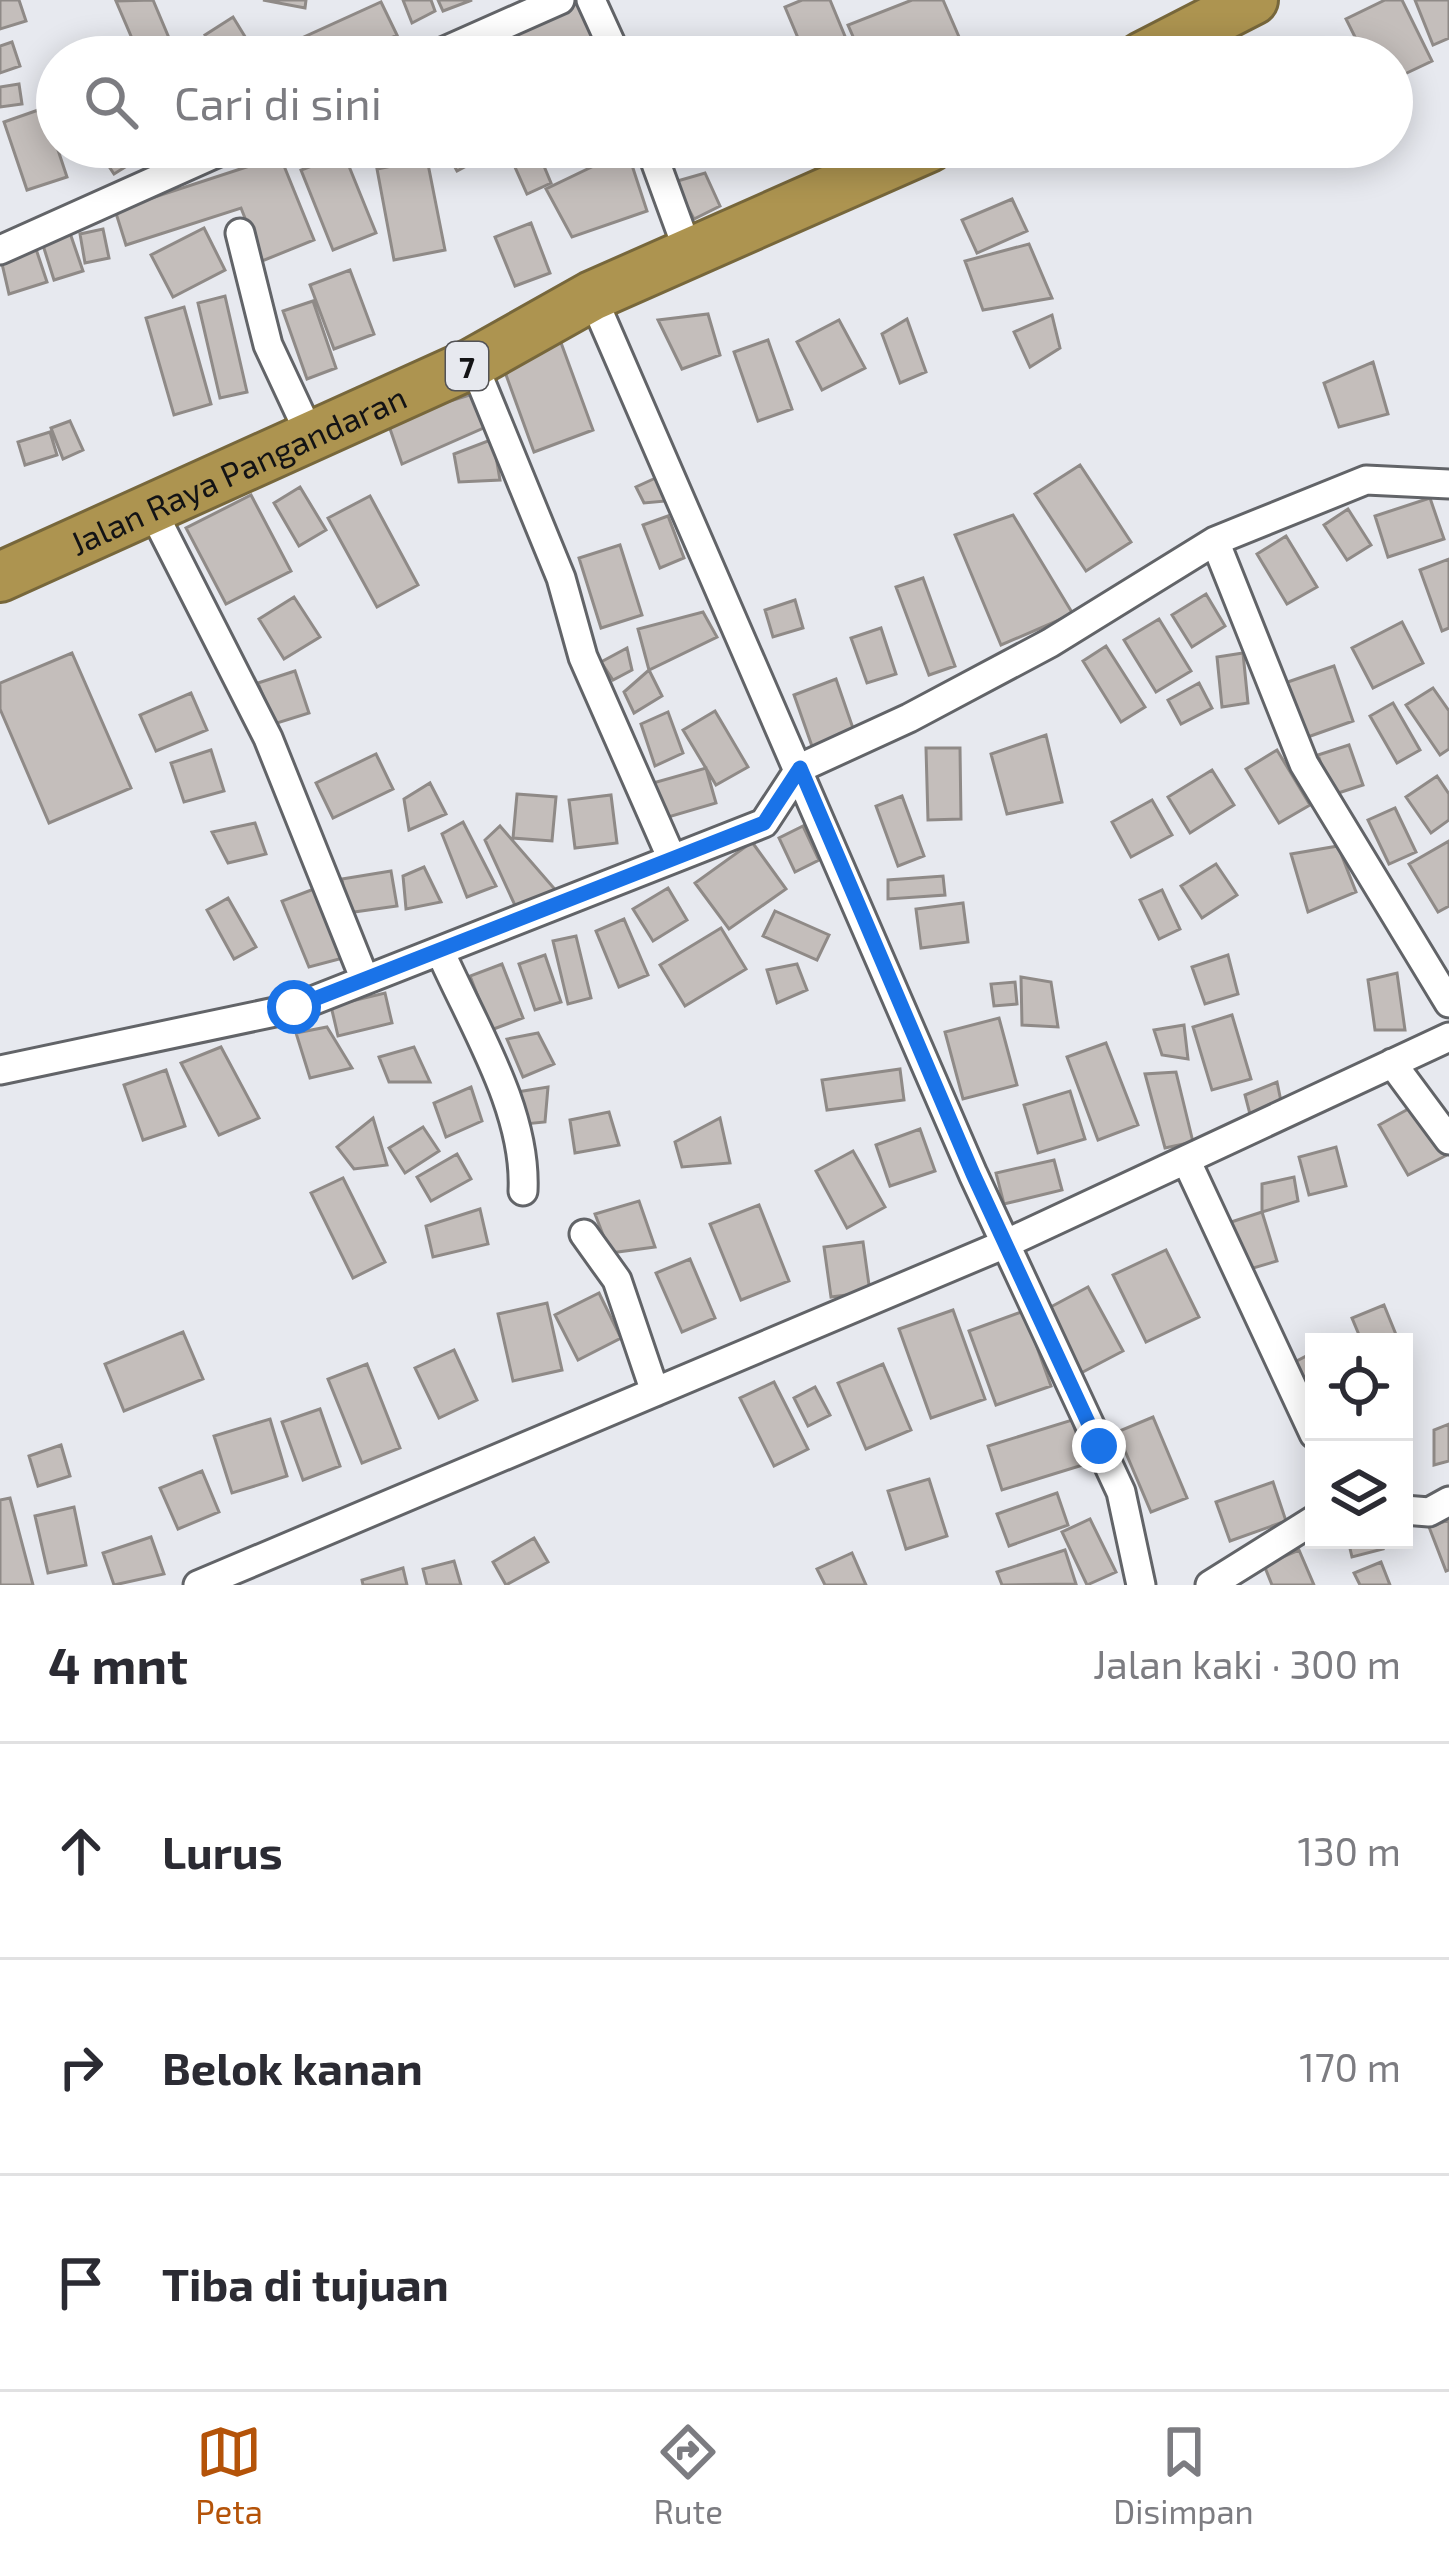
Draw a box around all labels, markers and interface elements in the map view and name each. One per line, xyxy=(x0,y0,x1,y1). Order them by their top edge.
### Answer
search box xyxy=(36,36,1413,168)
icon: search xyxy=(78,69,144,135)
text: Cari di sini xyxy=(174,75,382,129)
road number: 7 xyxy=(446,342,488,390)
street label: Jalan Raya Pangandaran xyxy=(63,376,412,563)
route start xyxy=(267,980,321,1034)
map controls xyxy=(1305,1333,1413,1549)
button: locate xyxy=(1305,1333,1413,1441)
route end xyxy=(1072,1419,1126,1473)
button: layers xyxy=(1305,1441,1413,1549)
text: 4 mnt xyxy=(48,1633,188,1694)
text: Jalan kaki · 300 m xyxy=(1093,1640,1401,1687)
icon: ahead xyxy=(48,1818,114,1884)
text: Lurus xyxy=(162,1824,283,1878)
text: 130 m xyxy=(1297,1827,1401,1874)
icon: right xyxy=(48,2034,114,2100)
text: Belok kanan xyxy=(162,2040,423,2094)
text: 170 m xyxy=(1299,2043,1401,2090)
icon: arrive xyxy=(48,2250,114,2316)
text: Tiba di tujuan xyxy=(162,2256,449,2310)
tab: Peta xyxy=(195,2419,263,2531)
tab: Rute xyxy=(653,2419,723,2531)
tab: Disimpan xyxy=(1113,2419,1254,2531)

